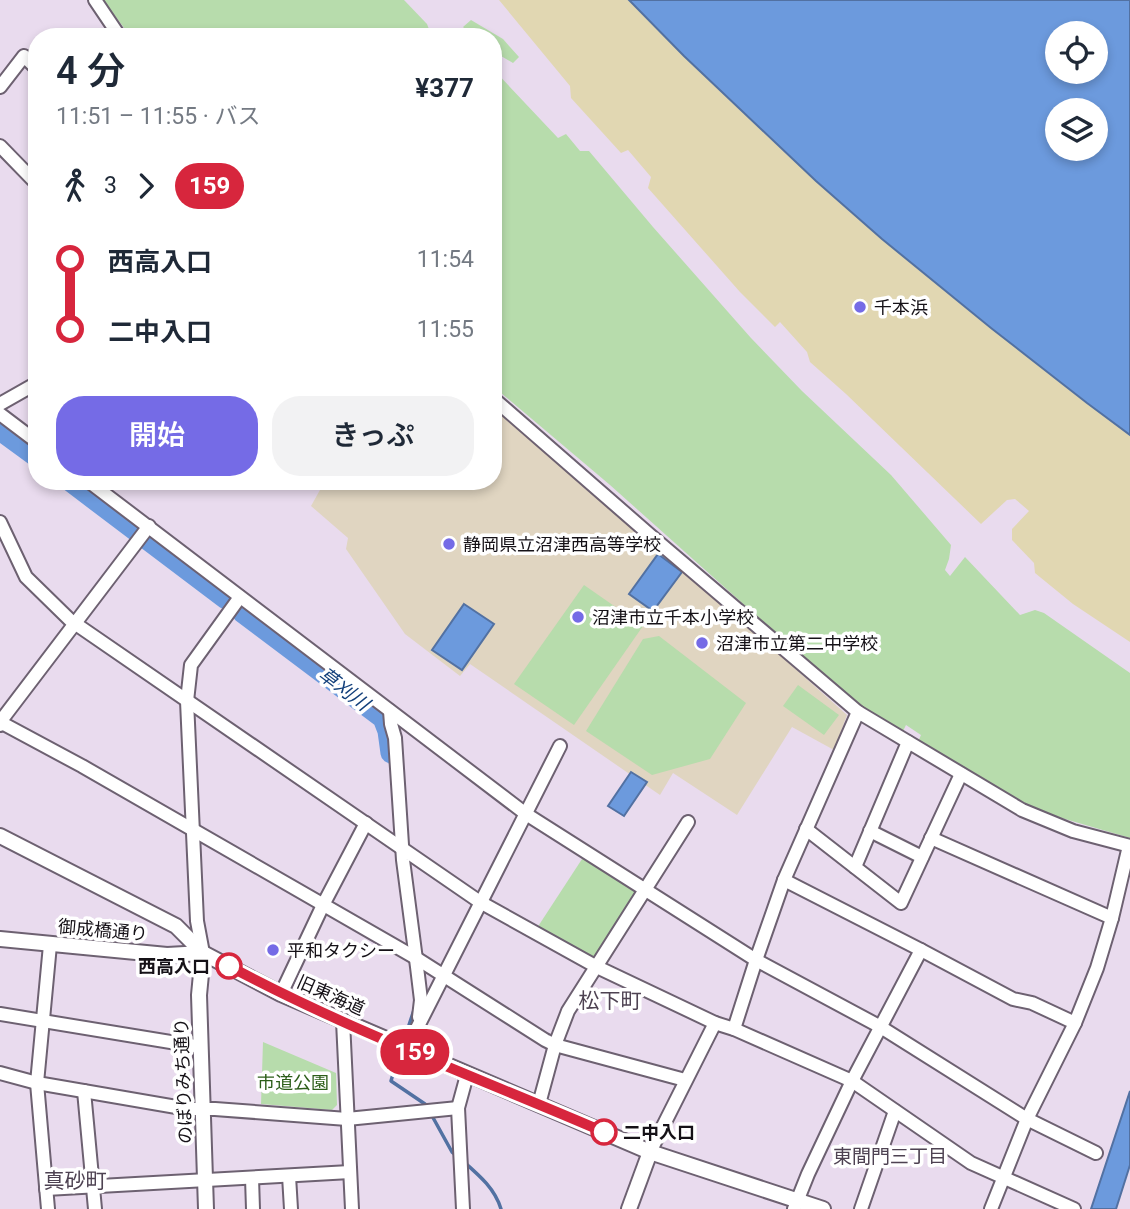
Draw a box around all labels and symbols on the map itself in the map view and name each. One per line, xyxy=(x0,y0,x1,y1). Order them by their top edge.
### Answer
place label: 千本浜 xyxy=(874,297,928,318)
marker: 千本浜 xyxy=(852,299,868,315)
place label: 静岡県立沼津西高等学校 xyxy=(463,534,661,555)
marker: 静岡県立沼津西高等学校 xyxy=(441,536,457,552)
place label: 沼津市立千本小学校 xyxy=(592,607,754,628)
marker: 沼津市立千本小学校 xyxy=(570,609,586,625)
place label: 沼津市立第二中学校 xyxy=(716,633,878,654)
marker: 沼津市立第二中学校 xyxy=(694,635,710,651)
water label: 草刈川 xyxy=(314,663,375,717)
street label: 御成橋通り xyxy=(57,916,149,944)
place label: 平和タクシー xyxy=(287,940,395,961)
marker: 平和タクシー xyxy=(265,942,281,958)
marker: 西高入口 xyxy=(216,953,242,979)
place label: 西高入口 xyxy=(138,956,210,977)
street label: 旧東海道 xyxy=(294,971,368,1019)
district label: 松下町 xyxy=(579,989,642,1013)
street label: のぼりみち通り xyxy=(170,1018,196,1144)
line badge: 159 xyxy=(375,1029,455,1075)
park label: 市道公園 xyxy=(257,1072,329,1093)
marker: 二中入口 xyxy=(591,1119,617,1145)
place label: 二中入口 xyxy=(623,1122,695,1143)
district label: 東間門三丁目 xyxy=(833,1145,947,1168)
district label: 真砂町 xyxy=(44,1169,107,1193)

